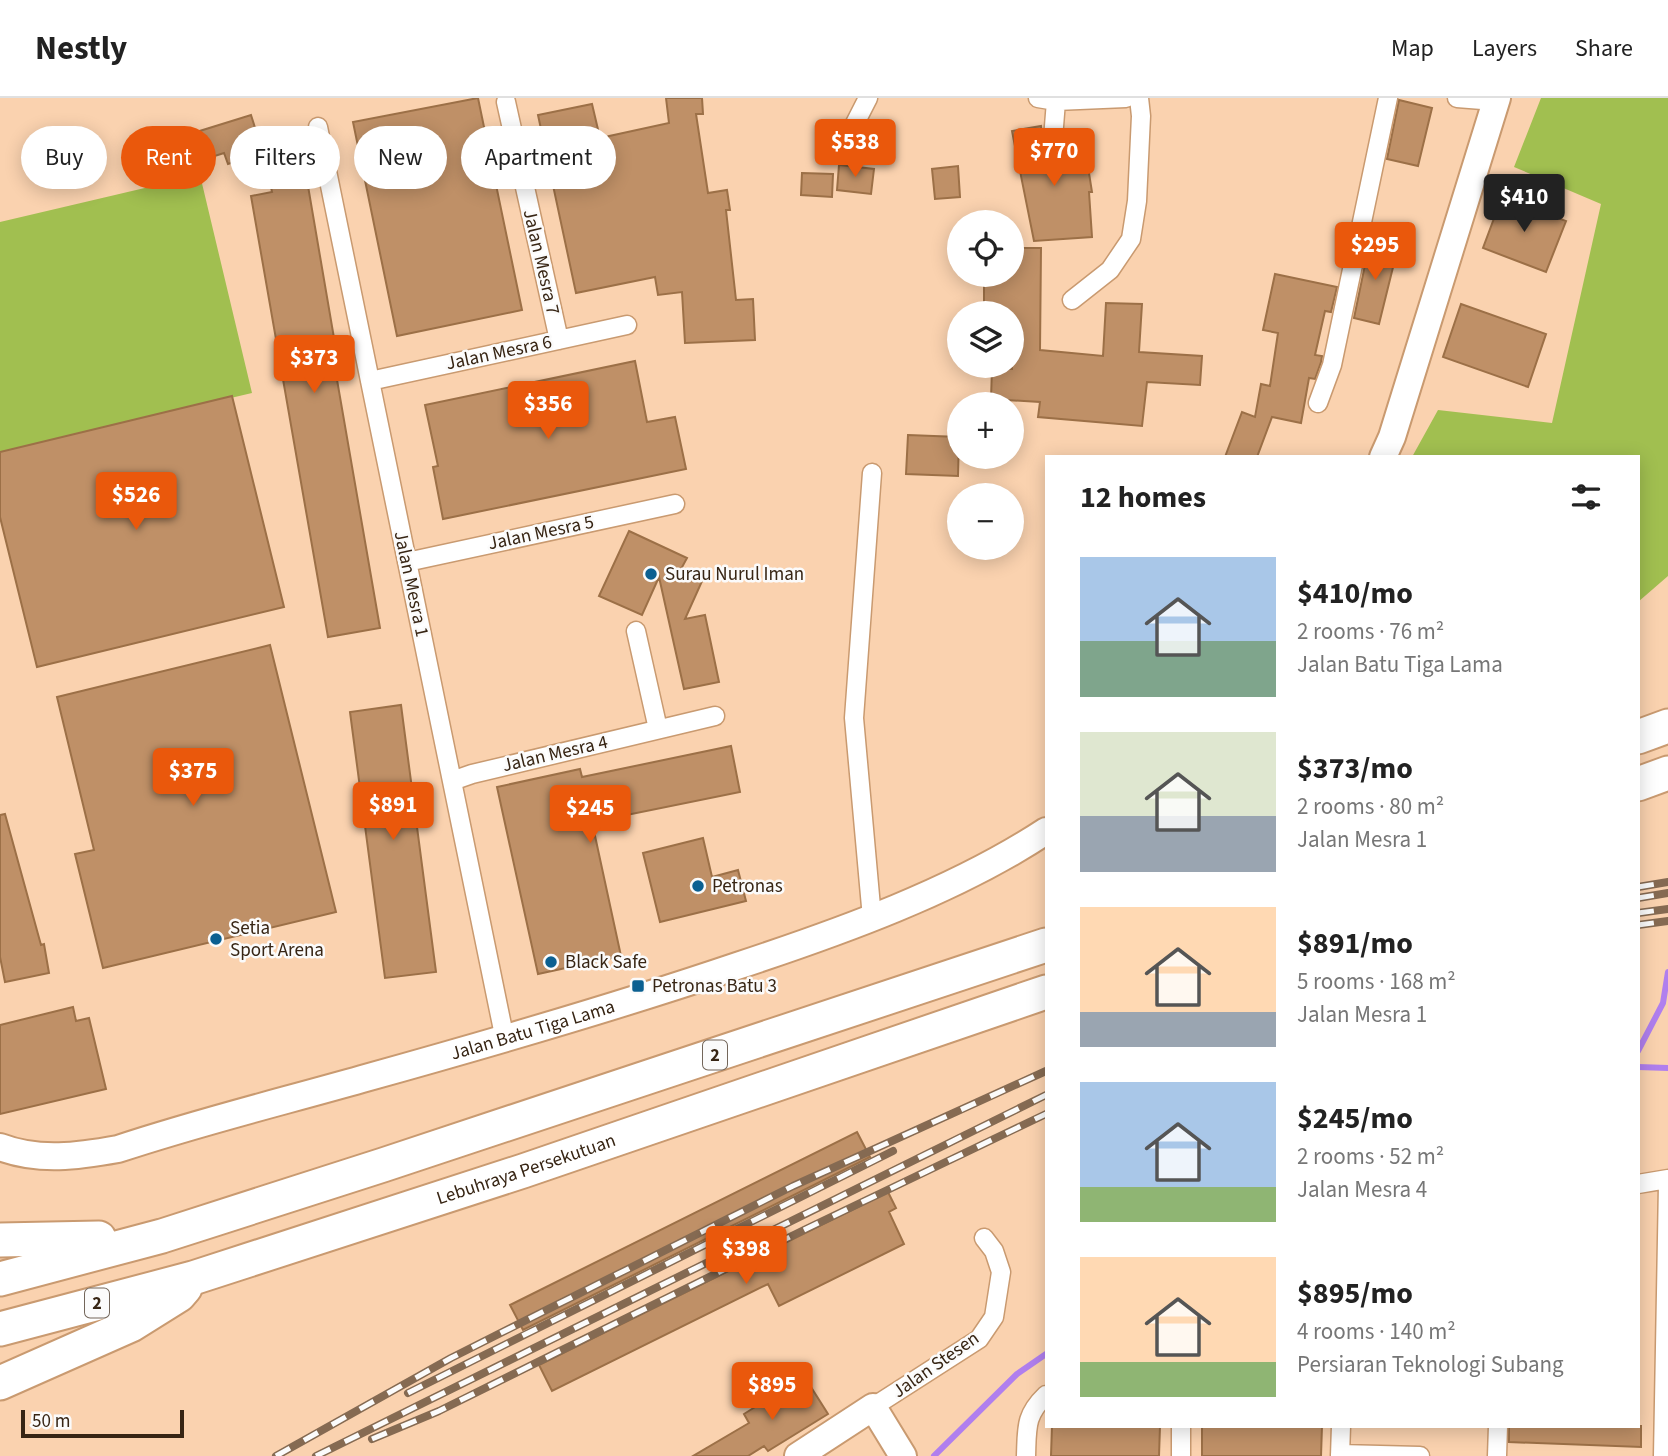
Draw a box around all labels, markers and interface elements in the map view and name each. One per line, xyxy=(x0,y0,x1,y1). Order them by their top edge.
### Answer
text: Nestly xyxy=(35,25,127,72)
text: Map xyxy=(1391,31,1434,66)
text: Layers xyxy=(1472,31,1537,66)
text: Share xyxy=(1575,31,1633,66)
pin: $538 xyxy=(814,120,896,179)
text: $538 xyxy=(831,125,879,158)
chip: Buy xyxy=(21,126,107,189)
chip: Rent xyxy=(121,126,216,189)
chip: Filters xyxy=(230,126,340,189)
chip: New xyxy=(354,126,447,189)
chip: Apartment xyxy=(461,126,616,189)
pin: $770 xyxy=(1013,129,1095,188)
text: $770 xyxy=(1030,134,1078,167)
pin: $410 xyxy=(1483,174,1565,234)
text: $410 xyxy=(1500,180,1548,213)
street label: Jalan Mesra 7 xyxy=(516,207,566,317)
map controls xyxy=(947,210,1024,560)
button: locate xyxy=(947,210,1024,287)
pin: $295 xyxy=(1334,222,1416,282)
text: $295 xyxy=(1351,228,1399,261)
button: layers xyxy=(947,301,1024,378)
street label: Jalan Mesra 6 xyxy=(444,329,554,377)
pin: $373 xyxy=(273,336,355,395)
text: $373 xyxy=(290,341,338,374)
pin: $356 xyxy=(507,382,589,441)
text: $356 xyxy=(524,387,572,420)
button: + xyxy=(947,392,1024,469)
pin: $526 xyxy=(95,472,177,532)
text: 12 homes xyxy=(1080,476,1206,519)
text: $526 xyxy=(112,478,160,511)
icon: filters xyxy=(1567,478,1605,516)
button: − xyxy=(947,483,1024,560)
street label: Jalan Mesra 5 xyxy=(486,509,596,557)
street label: Jalan Mesra 1 xyxy=(387,529,435,639)
place label: Surau Nurul Iman xyxy=(665,561,804,588)
marker: Surau Nurul Iman xyxy=(643,566,659,582)
text: $410/mo xyxy=(1297,572,1413,615)
icon: home xyxy=(1136,585,1220,669)
text: 2 rooms · 76 m² xyxy=(1297,615,1444,648)
text: Jalan Batu Tiga Lama xyxy=(1297,648,1503,681)
street label: Jalan Mesra 4 xyxy=(500,729,610,779)
text: $373/mo xyxy=(1297,747,1413,790)
pin: $375 xyxy=(152,748,234,808)
text: $375 xyxy=(169,754,217,787)
icon: home xyxy=(1136,760,1220,844)
pin: $891 xyxy=(352,782,434,842)
pin: $245 xyxy=(549,786,631,845)
text: $891 xyxy=(369,788,417,821)
text: 2 rooms · 80 m² xyxy=(1297,790,1444,823)
text: $245 xyxy=(566,791,614,824)
text: Jalan Mesra 1 xyxy=(1297,823,1427,856)
place label: Petronas xyxy=(712,873,783,900)
marker: Petronas xyxy=(690,878,706,894)
place label: Setia Sport Arena xyxy=(230,915,324,964)
text: $891/mo xyxy=(1297,922,1413,965)
marker: Setia Sport Arena xyxy=(208,931,224,947)
icon: home xyxy=(1136,935,1220,1019)
place label: Black Safe xyxy=(565,949,647,976)
marker: Black Safe xyxy=(543,954,559,970)
text: 5 rooms · 168 m² xyxy=(1297,965,1456,998)
place label: Petronas Batu 3 xyxy=(652,973,777,1000)
marker: Petronas Batu 3 xyxy=(630,978,646,994)
street label: Jalan Batu Tiga Lama xyxy=(447,993,618,1067)
text: Jalan Mesra 1 xyxy=(1297,998,1427,1031)
road number: 2 xyxy=(703,1040,727,1070)
text: $245/mo xyxy=(1297,1097,1413,1140)
icon: home xyxy=(1136,1110,1220,1194)
street label: Lebuhraya Persekutuan xyxy=(433,1127,619,1212)
text: 2 rooms · 52 m² xyxy=(1297,1140,1444,1173)
text: Jalan Mesra 4 xyxy=(1297,1173,1427,1206)
pin: $398 xyxy=(705,1226,787,1286)
text: $398 xyxy=(722,1232,770,1265)
text: $895/mo xyxy=(1297,1272,1413,1315)
icon: home xyxy=(1136,1285,1220,1369)
road number: 2 xyxy=(85,1288,109,1318)
text: 4 rooms · 140 m² xyxy=(1297,1315,1456,1348)
street label: Jalan Stesen xyxy=(887,1325,985,1405)
text: Persiaran Teknologi Subang xyxy=(1297,1348,1564,1381)
pin: $895 xyxy=(731,1362,813,1422)
text: $895 xyxy=(748,1368,796,1401)
scale bar xyxy=(21,1407,184,1439)
text: 50 m xyxy=(32,1408,70,1435)

